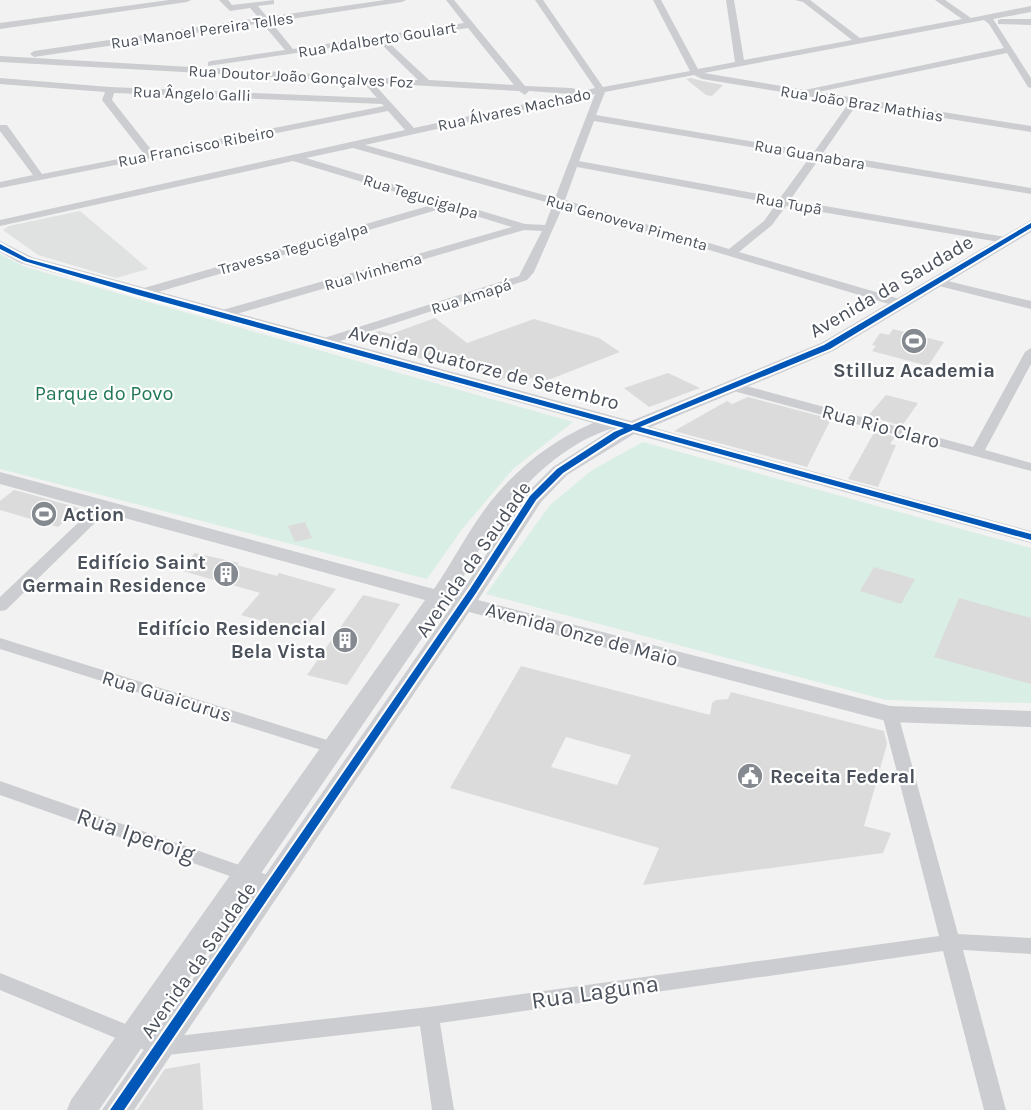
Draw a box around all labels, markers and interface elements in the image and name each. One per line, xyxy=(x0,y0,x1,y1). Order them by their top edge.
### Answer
street label: Rua Manoel Pereira Telles xyxy=(110,8,295,53)
street label: Rua Adalberto Goulart xyxy=(297,18,458,61)
street label: Rua Doutor João Gonçalves Foz xyxy=(188,61,414,92)
street label: Rua João Braz Mathias xyxy=(779,81,945,126)
street label: Rua Ângelo Galli xyxy=(133,82,251,105)
street label: Rua Álvares Machado xyxy=(436,84,592,135)
street label: Rua Francisco Ribeiro xyxy=(116,122,276,171)
street label: Rua Guanabara xyxy=(753,135,867,174)
street label: Rua Tegucigalpa xyxy=(361,170,481,223)
street label: Rua Tupã xyxy=(754,188,823,219)
street label: Rua Genoveva Pimenta xyxy=(544,190,710,255)
street label: Travessa Tegucigalpa xyxy=(216,218,370,279)
street label: Avenida da Saudade xyxy=(805,230,977,343)
street label: Rua Ivinhema xyxy=(322,248,424,294)
street label: Rua Amapá xyxy=(429,275,514,318)
street label: Avenida Quatorze de Setembro xyxy=(346,320,622,415)
sports icon: Stilluz Academia xyxy=(899,326,929,356)
place label: Stilluz Academia xyxy=(833,359,995,382)
park label: Parque do Povo xyxy=(35,382,173,405)
street label: Rua Rio Claro xyxy=(819,400,942,453)
street label: Avenida da Saudade xyxy=(411,477,536,642)
sports icon: Action xyxy=(29,499,59,529)
place label: Action xyxy=(63,503,124,526)
place label: Edifício Saint Germain Residence xyxy=(22,551,206,597)
building icon: Edifício Saint Germain Residence xyxy=(211,559,241,589)
street label: Avenida Onze de Maio xyxy=(483,598,681,671)
place label: Edifício Residencial Bela Vista xyxy=(137,617,326,663)
building icon: Edifício Residencial Bela Vista xyxy=(330,625,360,655)
street label: Rua Guaicurus xyxy=(99,666,234,727)
public building icon: Receita Federal xyxy=(735,761,765,791)
place label: Receita Federal xyxy=(770,765,915,788)
street label: Rua Iperoig xyxy=(73,802,199,869)
street label: Avenida da Saudade xyxy=(136,878,261,1043)
street label: Rua Laguna xyxy=(529,969,661,1015)

